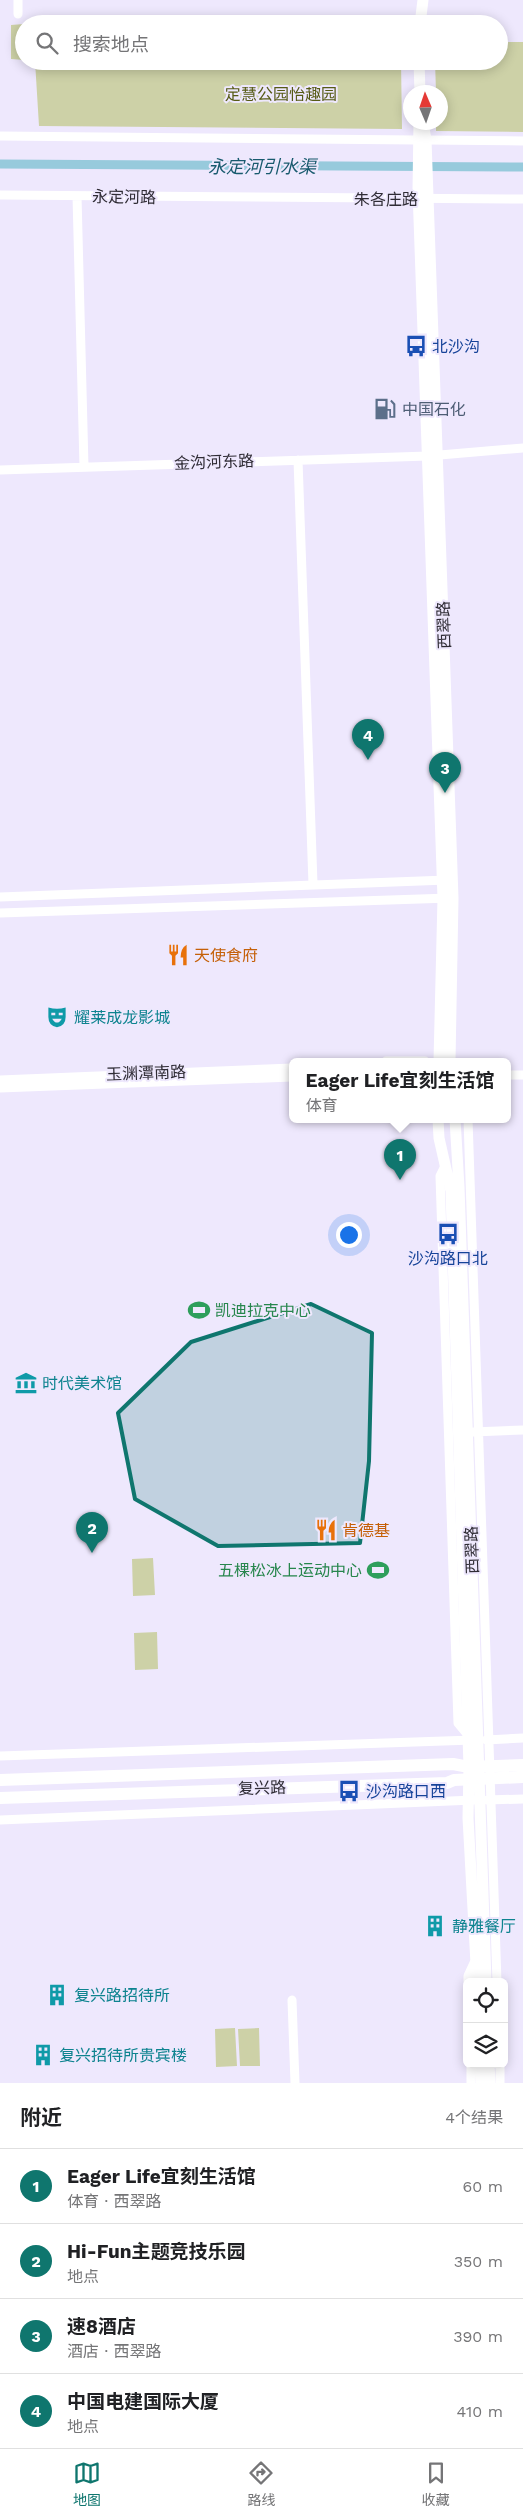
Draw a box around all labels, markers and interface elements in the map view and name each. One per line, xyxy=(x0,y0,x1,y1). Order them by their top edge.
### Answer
search box xyxy=(15,15,508,70)
icon: search xyxy=(33,29,61,57)
text: 搜索地点 xyxy=(73,33,149,56)
park label: 定慧公园怡趣园 xyxy=(225,85,337,104)
north arrow xyxy=(403,85,448,130)
water label: 永定河引水渠 xyxy=(208,156,319,177)
street label: 永定河路 xyxy=(92,187,156,207)
street label: 朱各庄路 xyxy=(354,190,418,209)
bus stop icon: 北沙沟 xyxy=(403,333,429,359)
place label: 北沙沟 xyxy=(432,337,480,356)
fuel station icon: 中国石化 xyxy=(372,396,398,422)
place label: 中国石化 xyxy=(402,400,466,419)
street label: 金沟河东路 xyxy=(174,451,254,473)
street label: 西翠路 xyxy=(434,601,454,649)
pin: 4 xyxy=(352,719,384,760)
pin: 3 xyxy=(429,752,461,793)
restaurant icon: 天使食府 xyxy=(165,942,191,968)
place label: 天使食府 xyxy=(194,946,258,965)
theatre icon: 耀莱成龙影城 xyxy=(44,1004,70,1030)
place label: 耀莱成龙影城 xyxy=(74,1008,170,1027)
popup xyxy=(289,1058,511,1123)
street label: 玉渊潭南路 xyxy=(106,1062,186,1084)
text: Eager Life宜刻生活馆 xyxy=(306,1069,494,1092)
text: 体育 xyxy=(306,1096,338,1115)
pin: 1 xyxy=(384,1139,416,1180)
bus stop icon: 沙沟路口北 xyxy=(435,1221,461,1247)
your location xyxy=(336,1222,362,1248)
place label: 沙沟路口北 xyxy=(408,1249,488,1268)
sports icon: 凯迪拉克中心 xyxy=(186,1297,212,1323)
place label: 凯迪拉克中心 xyxy=(215,1301,311,1320)
museum icon: 时代美术馆 xyxy=(13,1370,39,1396)
place label: 时代美术馆 xyxy=(42,1374,122,1393)
pin: 2 xyxy=(76,1512,108,1553)
restaurant icon: 肯德基 xyxy=(313,1517,339,1543)
place label: 肯德基 xyxy=(342,1521,390,1540)
street label: 西翠路 xyxy=(462,1526,482,1574)
sports icon: 五棵松冰上运动中心 xyxy=(365,1557,391,1583)
place label: 五棵松冰上运动中心 xyxy=(218,1561,362,1580)
street label: 复兴路 xyxy=(238,1778,286,1798)
bus stop icon: 沙沟路口西 xyxy=(336,1778,362,1804)
place label: 沙沟路口西 xyxy=(366,1782,446,1801)
building icon: 静雅餐厅 xyxy=(422,1913,448,1939)
place label: 静雅餐厅 xyxy=(452,1917,516,1936)
map controls xyxy=(463,1978,508,2068)
button: locate xyxy=(463,1978,508,2023)
building icon: 复兴路招待所 xyxy=(44,1982,70,2008)
place label: 复兴路招待所 xyxy=(74,1986,170,2005)
button: layers xyxy=(463,2023,508,2068)
building icon: 复兴招待所贵宾楼 xyxy=(30,2042,56,2068)
place label: 复兴招待所贵宾楼 xyxy=(59,2046,187,2065)
text: 附近 xyxy=(20,2105,62,2130)
text: 4个结果 xyxy=(445,2108,503,2127)
text: Eager Life宜刻生活馆 xyxy=(67,2165,256,2188)
text: 1 xyxy=(33,2177,39,2196)
text: 60 m xyxy=(463,2177,503,2196)
text: 体育 · 西翠路 xyxy=(67,2192,162,2211)
text: Hi-Fun主题竞技乐园 xyxy=(67,2240,246,2263)
text: 2 xyxy=(31,2252,41,2271)
text: 350 m xyxy=(454,2252,503,2271)
text: 地点 xyxy=(67,2267,99,2286)
text: 速8酒店 xyxy=(67,2315,136,2338)
text: 3 xyxy=(31,2327,41,2346)
text: 390 m xyxy=(453,2327,503,2346)
text: 酒店 · 西翠路 xyxy=(67,2342,162,2361)
text: 中国电建国际大厦 xyxy=(67,2390,219,2413)
text: 4 xyxy=(31,2402,41,2421)
text: 410 m xyxy=(457,2402,503,2421)
text: 地点 xyxy=(67,2417,99,2436)
tab: 地图 xyxy=(73,2459,101,2509)
tab: 路线 xyxy=(247,2459,275,2509)
tab: 收藏 xyxy=(422,2459,450,2509)

